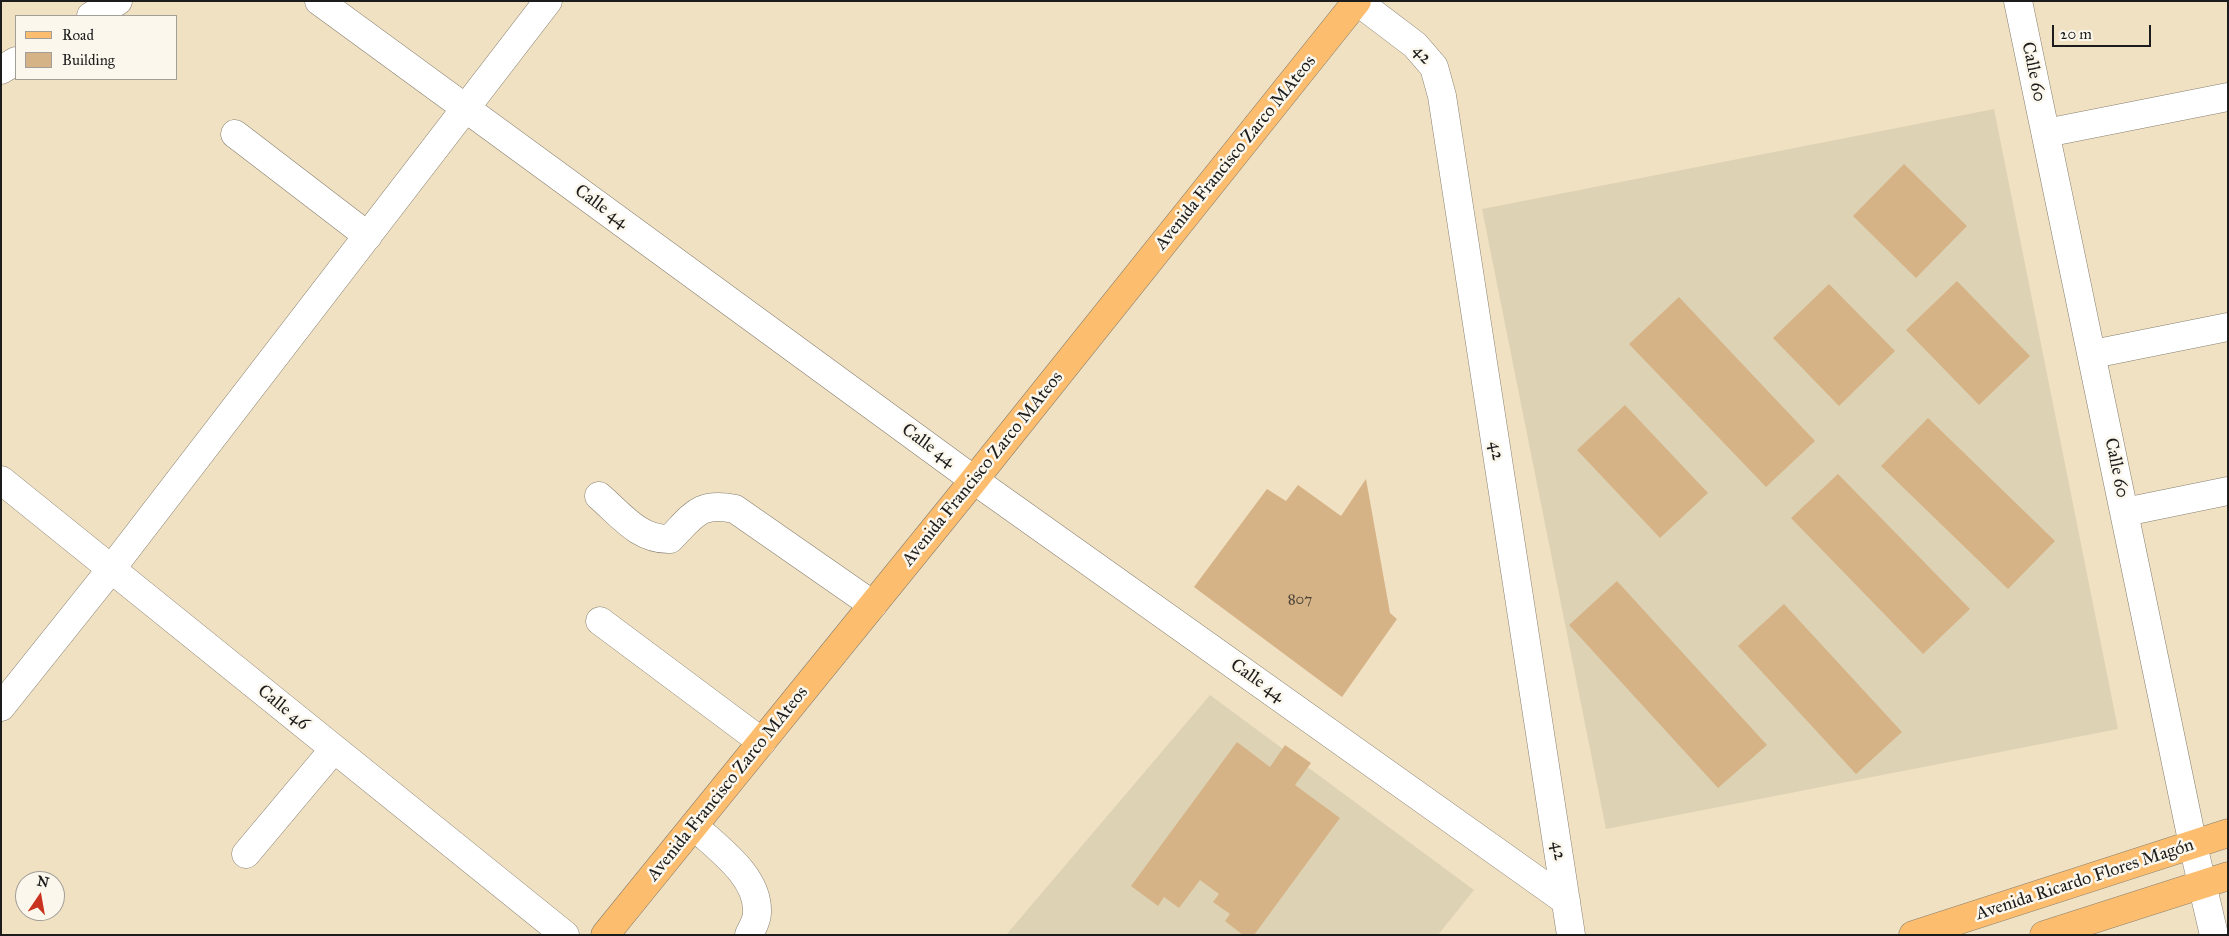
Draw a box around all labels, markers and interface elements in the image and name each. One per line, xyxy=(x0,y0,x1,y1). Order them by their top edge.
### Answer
legend xyxy=(15,15,178,80)
scale bar xyxy=(2054,15,2153,47)
text: 20 m xyxy=(2060,25,2092,43)
text: Road xyxy=(62,26,94,44)
street label: Calle 60 xyxy=(2016,40,2050,104)
street label: 42 xyxy=(1408,41,1436,69)
text: Building xyxy=(62,51,115,69)
street label: Avenida Francisco Zarco MAteos xyxy=(1151,51,1321,255)
street label: Calle 44 xyxy=(570,180,632,234)
street label: Avenida Francisco Zarco MAteos xyxy=(898,367,1068,571)
street label: Calle 44 xyxy=(897,419,959,473)
street label: Calle 60 xyxy=(2099,436,2133,500)
street label: 42 xyxy=(1484,440,1508,462)
house number: 807 xyxy=(1288,591,1312,609)
street label: Calle 44 xyxy=(1226,655,1288,707)
street label: Calle 46 xyxy=(253,681,313,735)
street label: Avenida Francisco Zarco MAteos xyxy=(643,682,813,886)
street label: Avenida Ricardo Flores Magón xyxy=(1973,835,2197,925)
street label: 42 xyxy=(1546,840,1570,862)
north arrow xyxy=(15,871,65,921)
text: N xyxy=(35,872,51,891)

